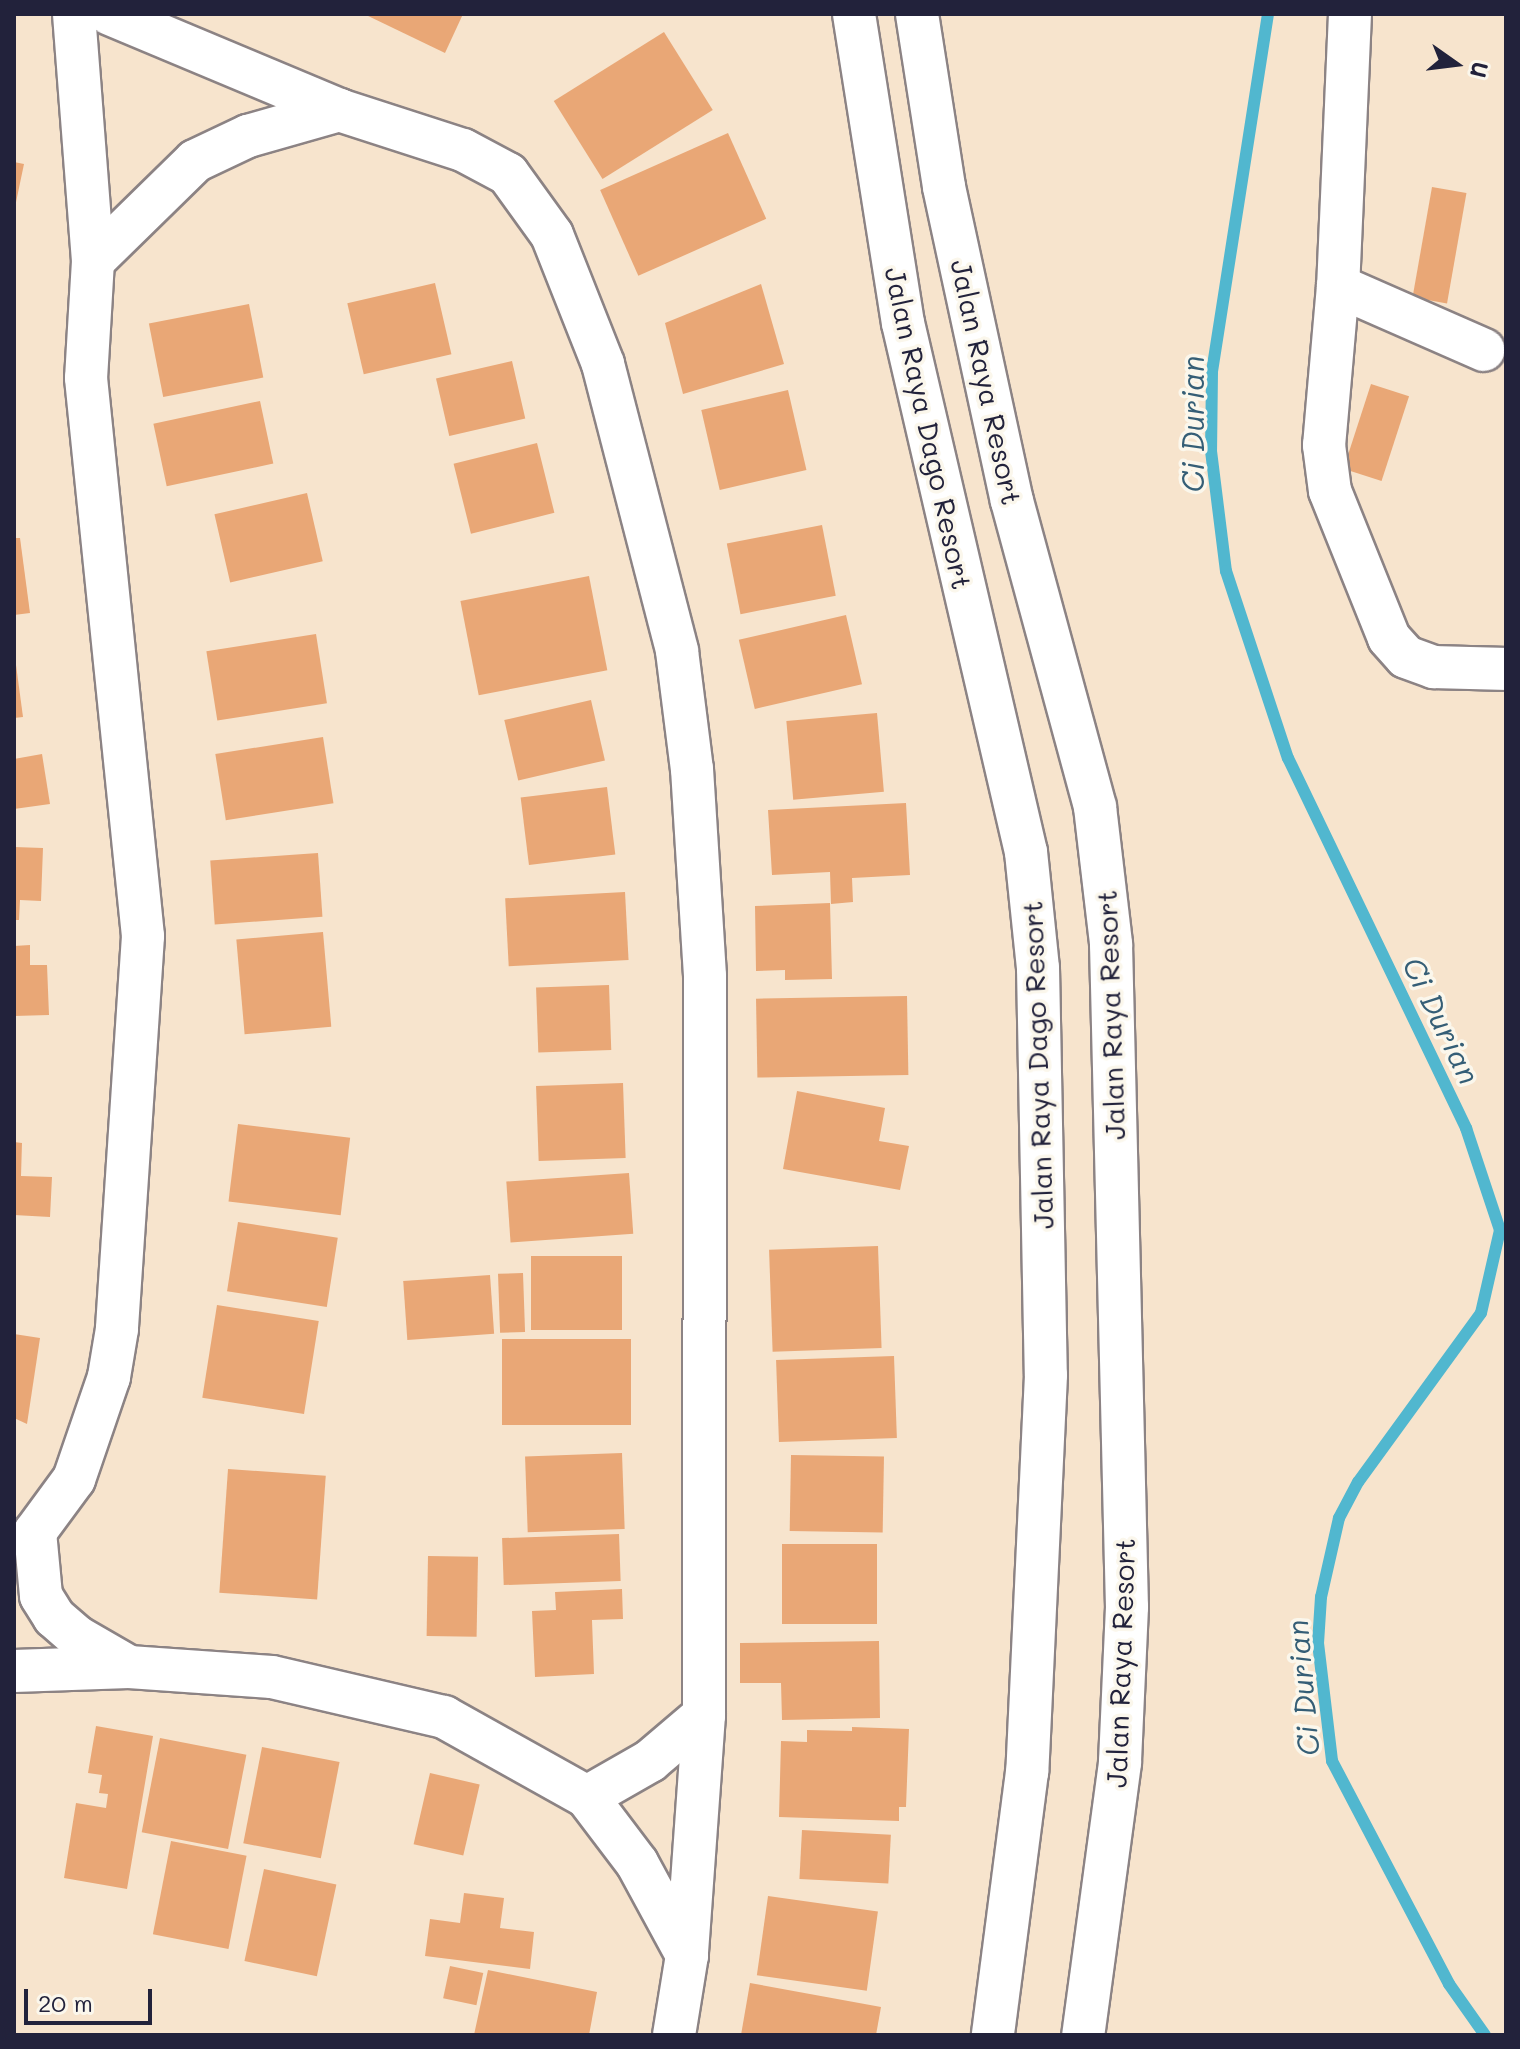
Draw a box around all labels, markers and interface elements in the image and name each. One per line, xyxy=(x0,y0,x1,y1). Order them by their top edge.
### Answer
north arrow xyxy=(1416,24,1496,104)
text: U xyxy=(1464,59,1496,81)
street label: Jalan Raya Resort xyxy=(945,256,1029,508)
street label: Jalan Raya Dago Resort xyxy=(878,264,980,592)
water label: Ci Durian xyxy=(1174,356,1210,492)
street label: Jalan Raya Resort xyxy=(1089,889,1131,1141)
street label: Jalan Raya Dago Resort xyxy=(1014,900,1060,1230)
water label: Ci Durian xyxy=(1396,951,1488,1089)
street label: Jalan Raya Resort xyxy=(1099,1537,1141,1789)
water label: Ci Durian xyxy=(1278,1618,1326,1758)
scale bar xyxy=(28,1973,156,2023)
text: 20 m xyxy=(38,1987,93,2018)

